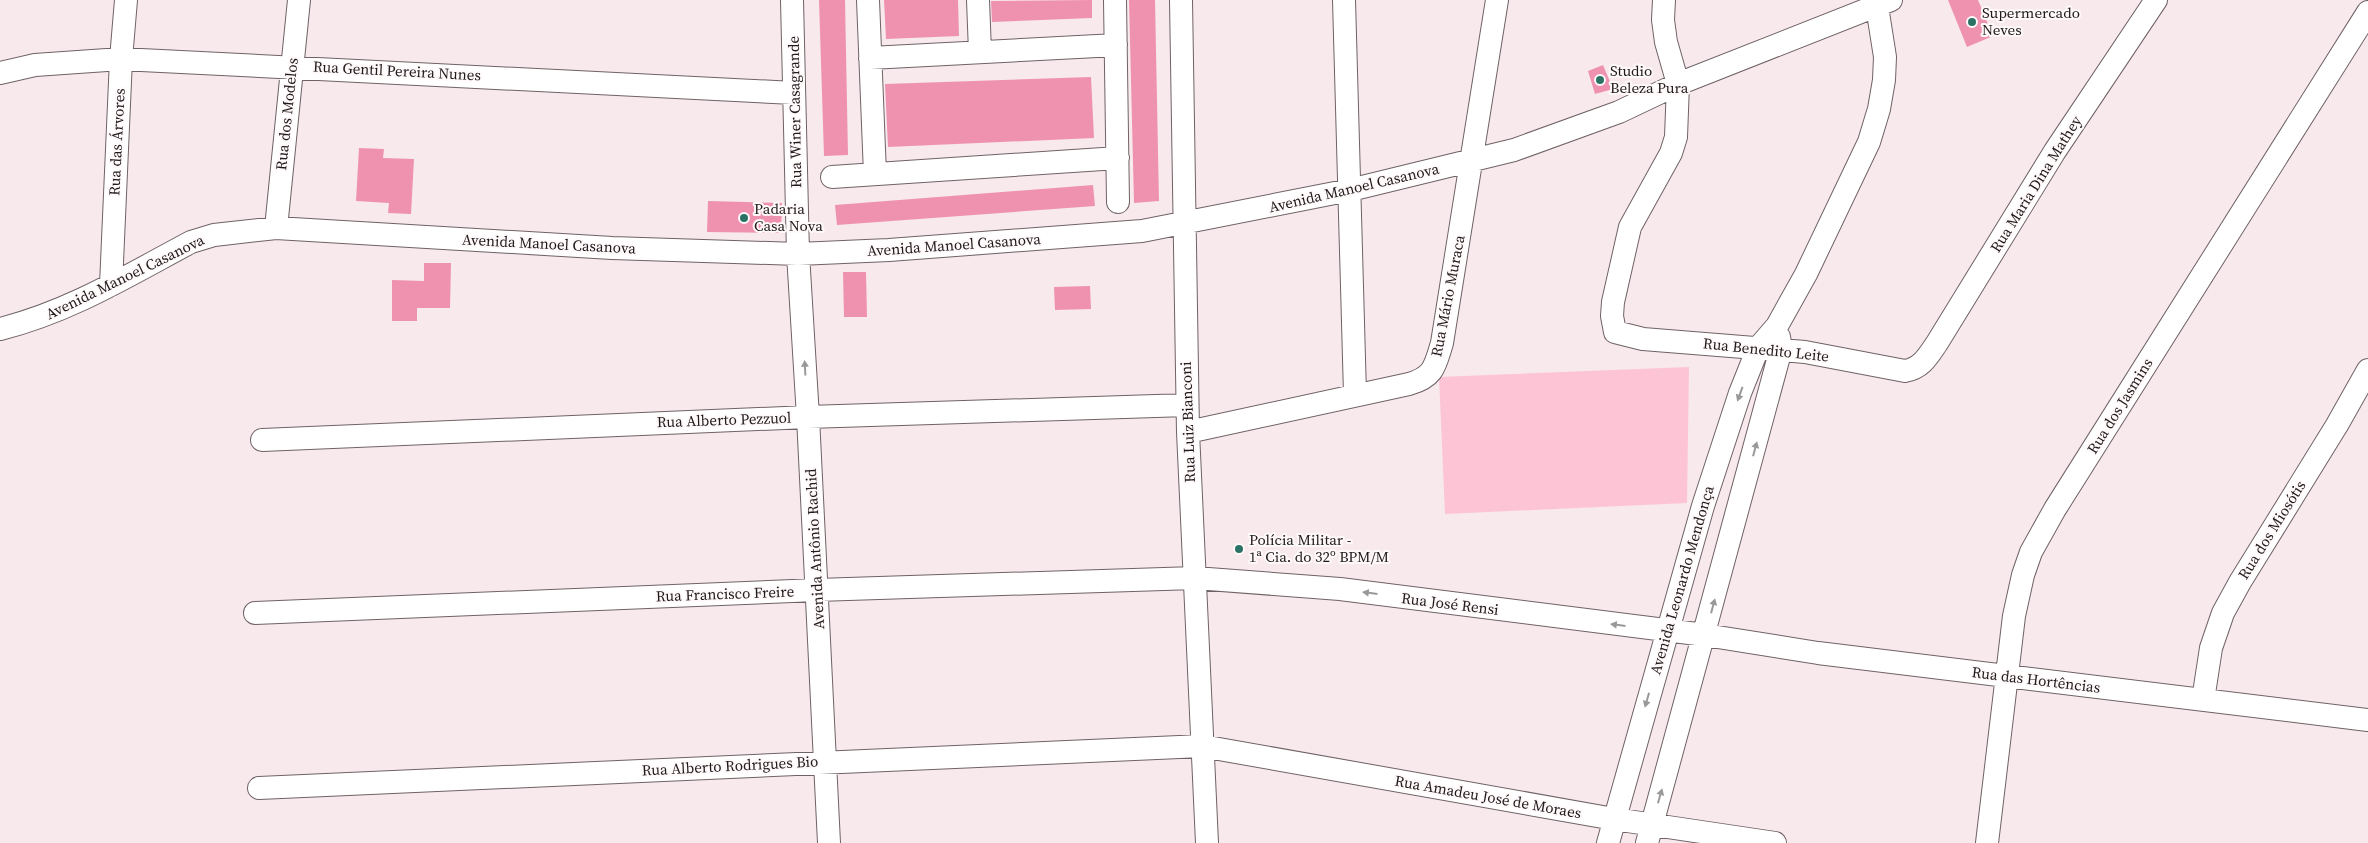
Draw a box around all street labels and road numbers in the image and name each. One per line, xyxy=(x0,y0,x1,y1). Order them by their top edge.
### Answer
street label: Rua Winer Casagrande xyxy=(783,35,806,188)
street label: Rua Gentil Pereira Nunes xyxy=(312,56,482,85)
street label: Rua dos Modelos xyxy=(270,57,303,171)
street label: Rua das Árvores xyxy=(103,88,130,196)
street label: Rua Maria Dina Mathey xyxy=(1985,111,2086,256)
street label: Avenida Manoel Casanova xyxy=(1267,158,1441,217)
street label: Avenida Manoel Casanova xyxy=(462,228,637,259)
street label: Avenida Manoel Casanova xyxy=(866,228,1042,261)
street label: Avenida Manoel Casanova xyxy=(42,229,208,324)
street label: Rua Mário Muraca xyxy=(1425,233,1470,359)
street label: Rua Benedito Leite xyxy=(1702,332,1830,367)
street label: Rua dos Jasmins xyxy=(2082,354,2157,458)
street label: Rua Luiz Bianconi xyxy=(1175,361,1200,483)
street label: Rua Alberto Pezzuol xyxy=(656,407,792,432)
street label: Avenida Antônio Rachid xyxy=(800,468,829,630)
street label: Rua dos Miosótis xyxy=(2233,476,2310,583)
street label: Avenida Leonardo Mendonça xyxy=(1644,483,1719,677)
street label: Rua Francisco Freire xyxy=(655,581,795,606)
street label: Rua José Rensi xyxy=(1400,587,1500,620)
street label: Rua das Hortências xyxy=(1971,661,2102,698)
street label: Rua Alberto Rodrigues Bio xyxy=(641,750,819,781)
street label: Rua Amadeu José de Moraes xyxy=(1393,770,1583,823)

